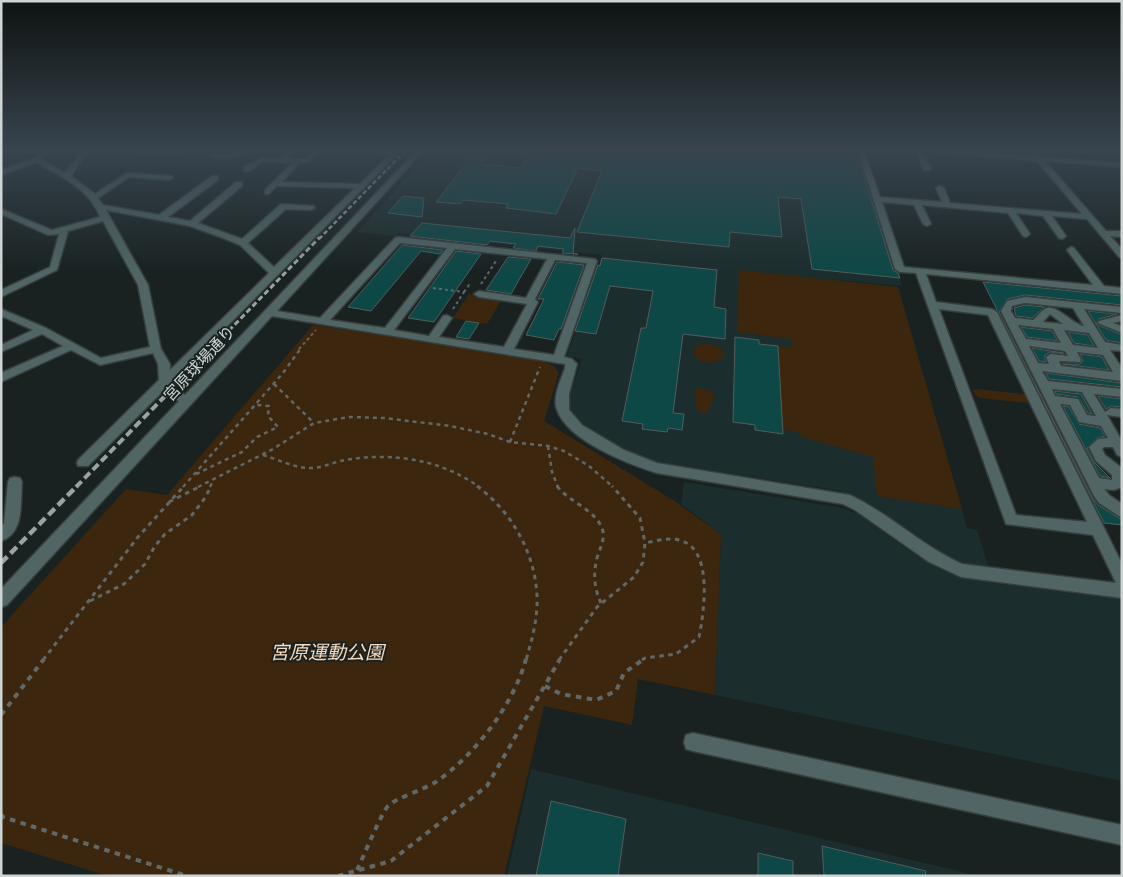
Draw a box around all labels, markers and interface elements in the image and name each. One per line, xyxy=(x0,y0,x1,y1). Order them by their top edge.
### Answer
street label: 宮原球場通り xyxy=(158,320,240,406)
park label: 宮原運動公園 xyxy=(270,639,387,665)

